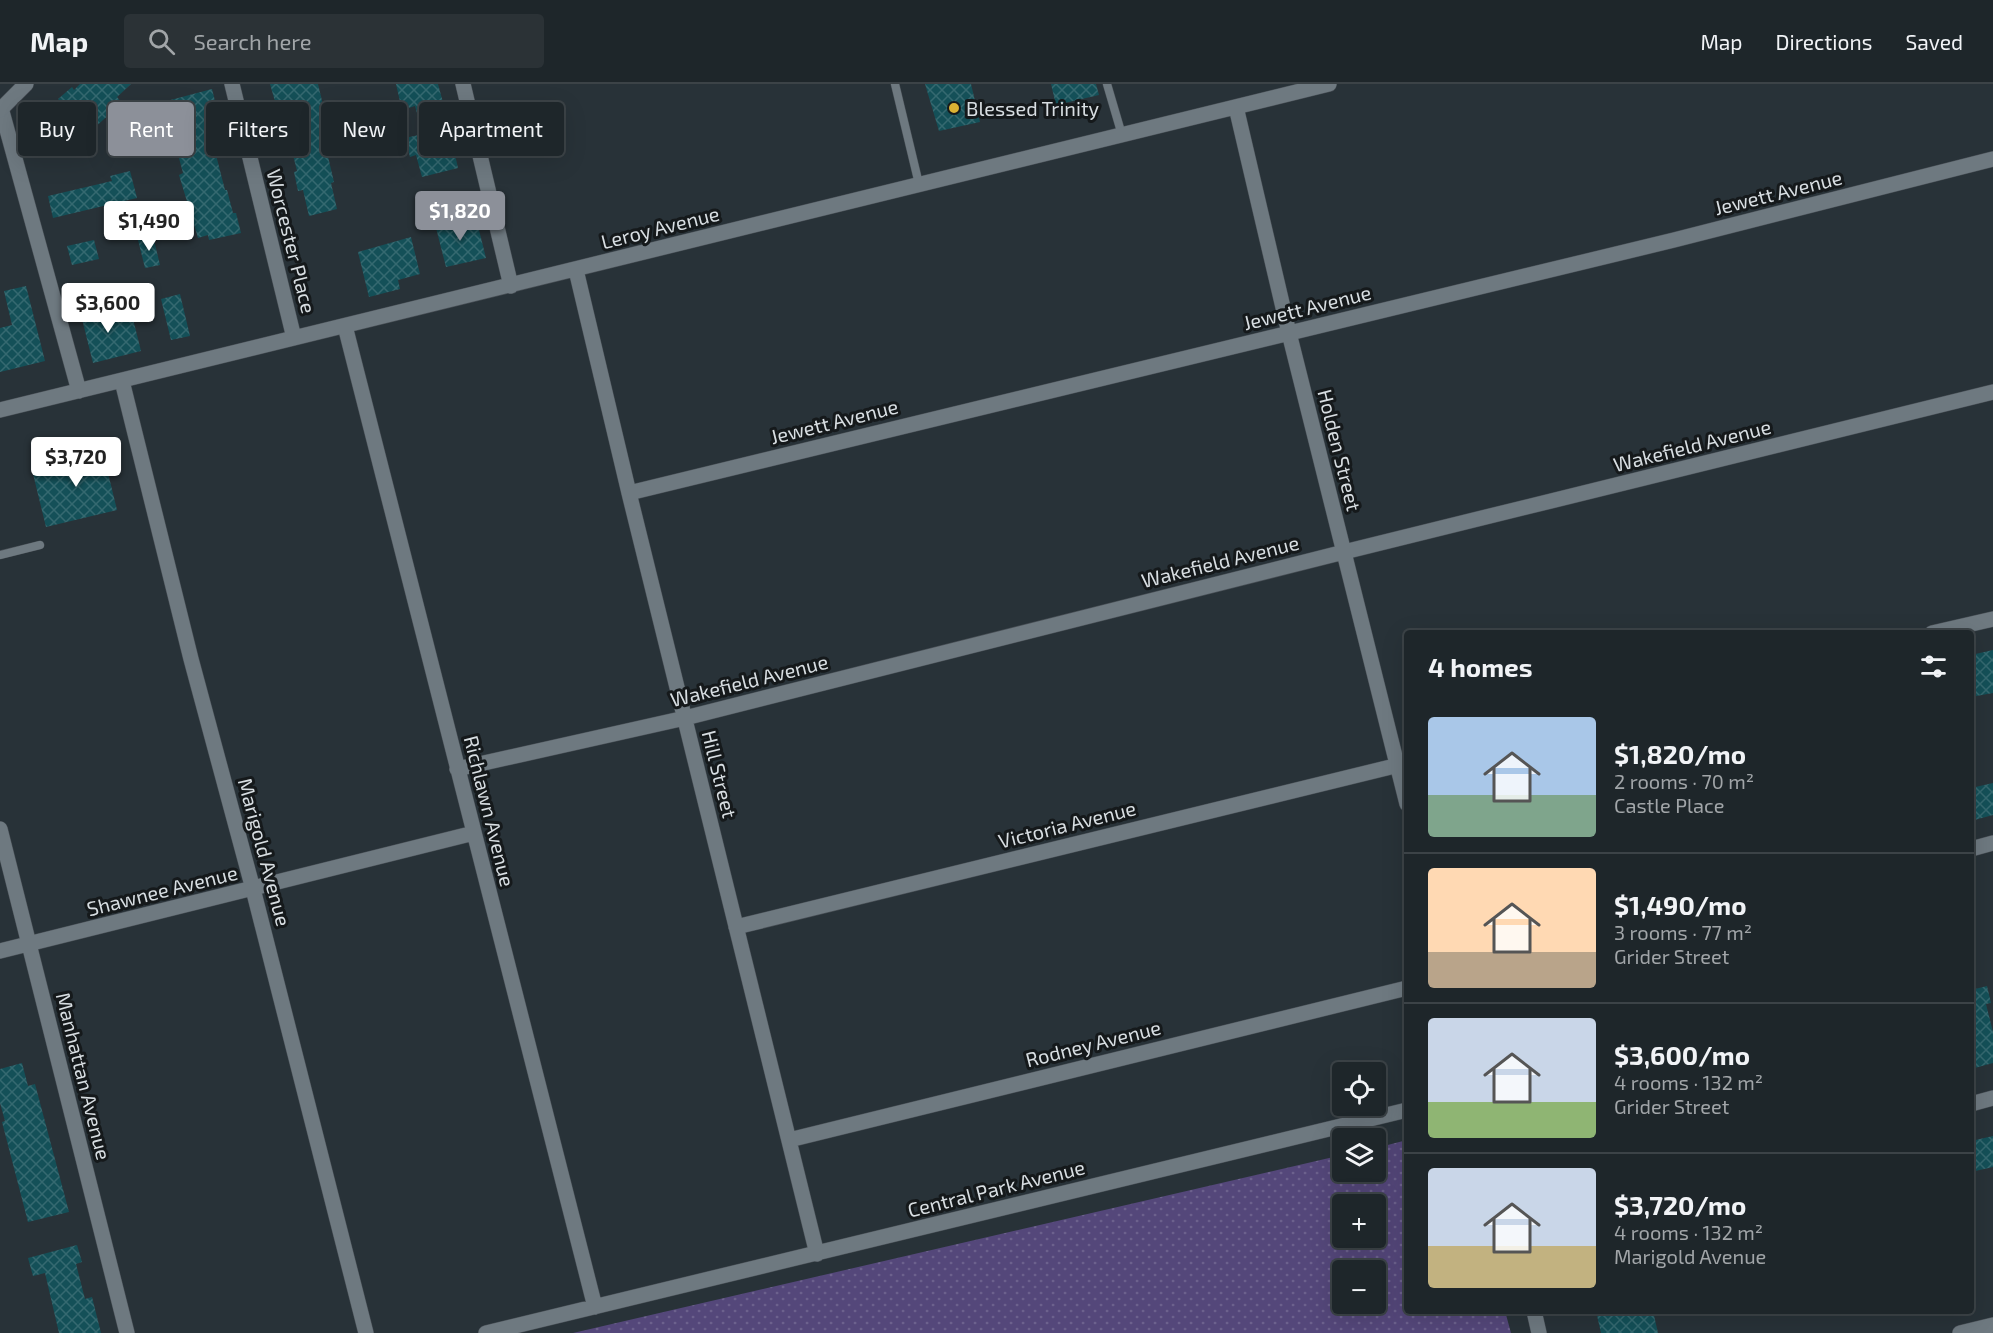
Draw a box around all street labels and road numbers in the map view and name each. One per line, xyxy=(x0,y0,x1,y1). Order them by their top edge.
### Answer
street label: Jewett Avenue xyxy=(1712,165,1844,219)
street label: Worcester Place xyxy=(262,166,322,316)
street label: Leroy Avenue xyxy=(598,201,722,253)
street label: Jewett Avenue xyxy=(1241,280,1373,334)
street label: Holden Street xyxy=(1313,387,1367,514)
street label: Jewett Avenue xyxy=(768,394,900,448)
street label: Wakefield Avenue xyxy=(1611,414,1773,476)
street label: Wakefield Avenue xyxy=(1139,530,1301,592)
street label: Wakefield Avenue xyxy=(668,649,830,711)
street label: Hill Street xyxy=(698,728,743,821)
street label: Richlawn Avenue xyxy=(460,733,520,889)
street label: Marigold Avenue xyxy=(234,775,296,929)
street label: Victoria Avenue xyxy=(996,795,1138,853)
street label: Shawnee Avenue xyxy=(84,860,240,920)
street label: Manhattan Avenue xyxy=(52,990,116,1162)
street label: Rodney Avenue xyxy=(1023,1015,1163,1071)
street label: Central Park Avenue xyxy=(905,1154,1087,1222)

